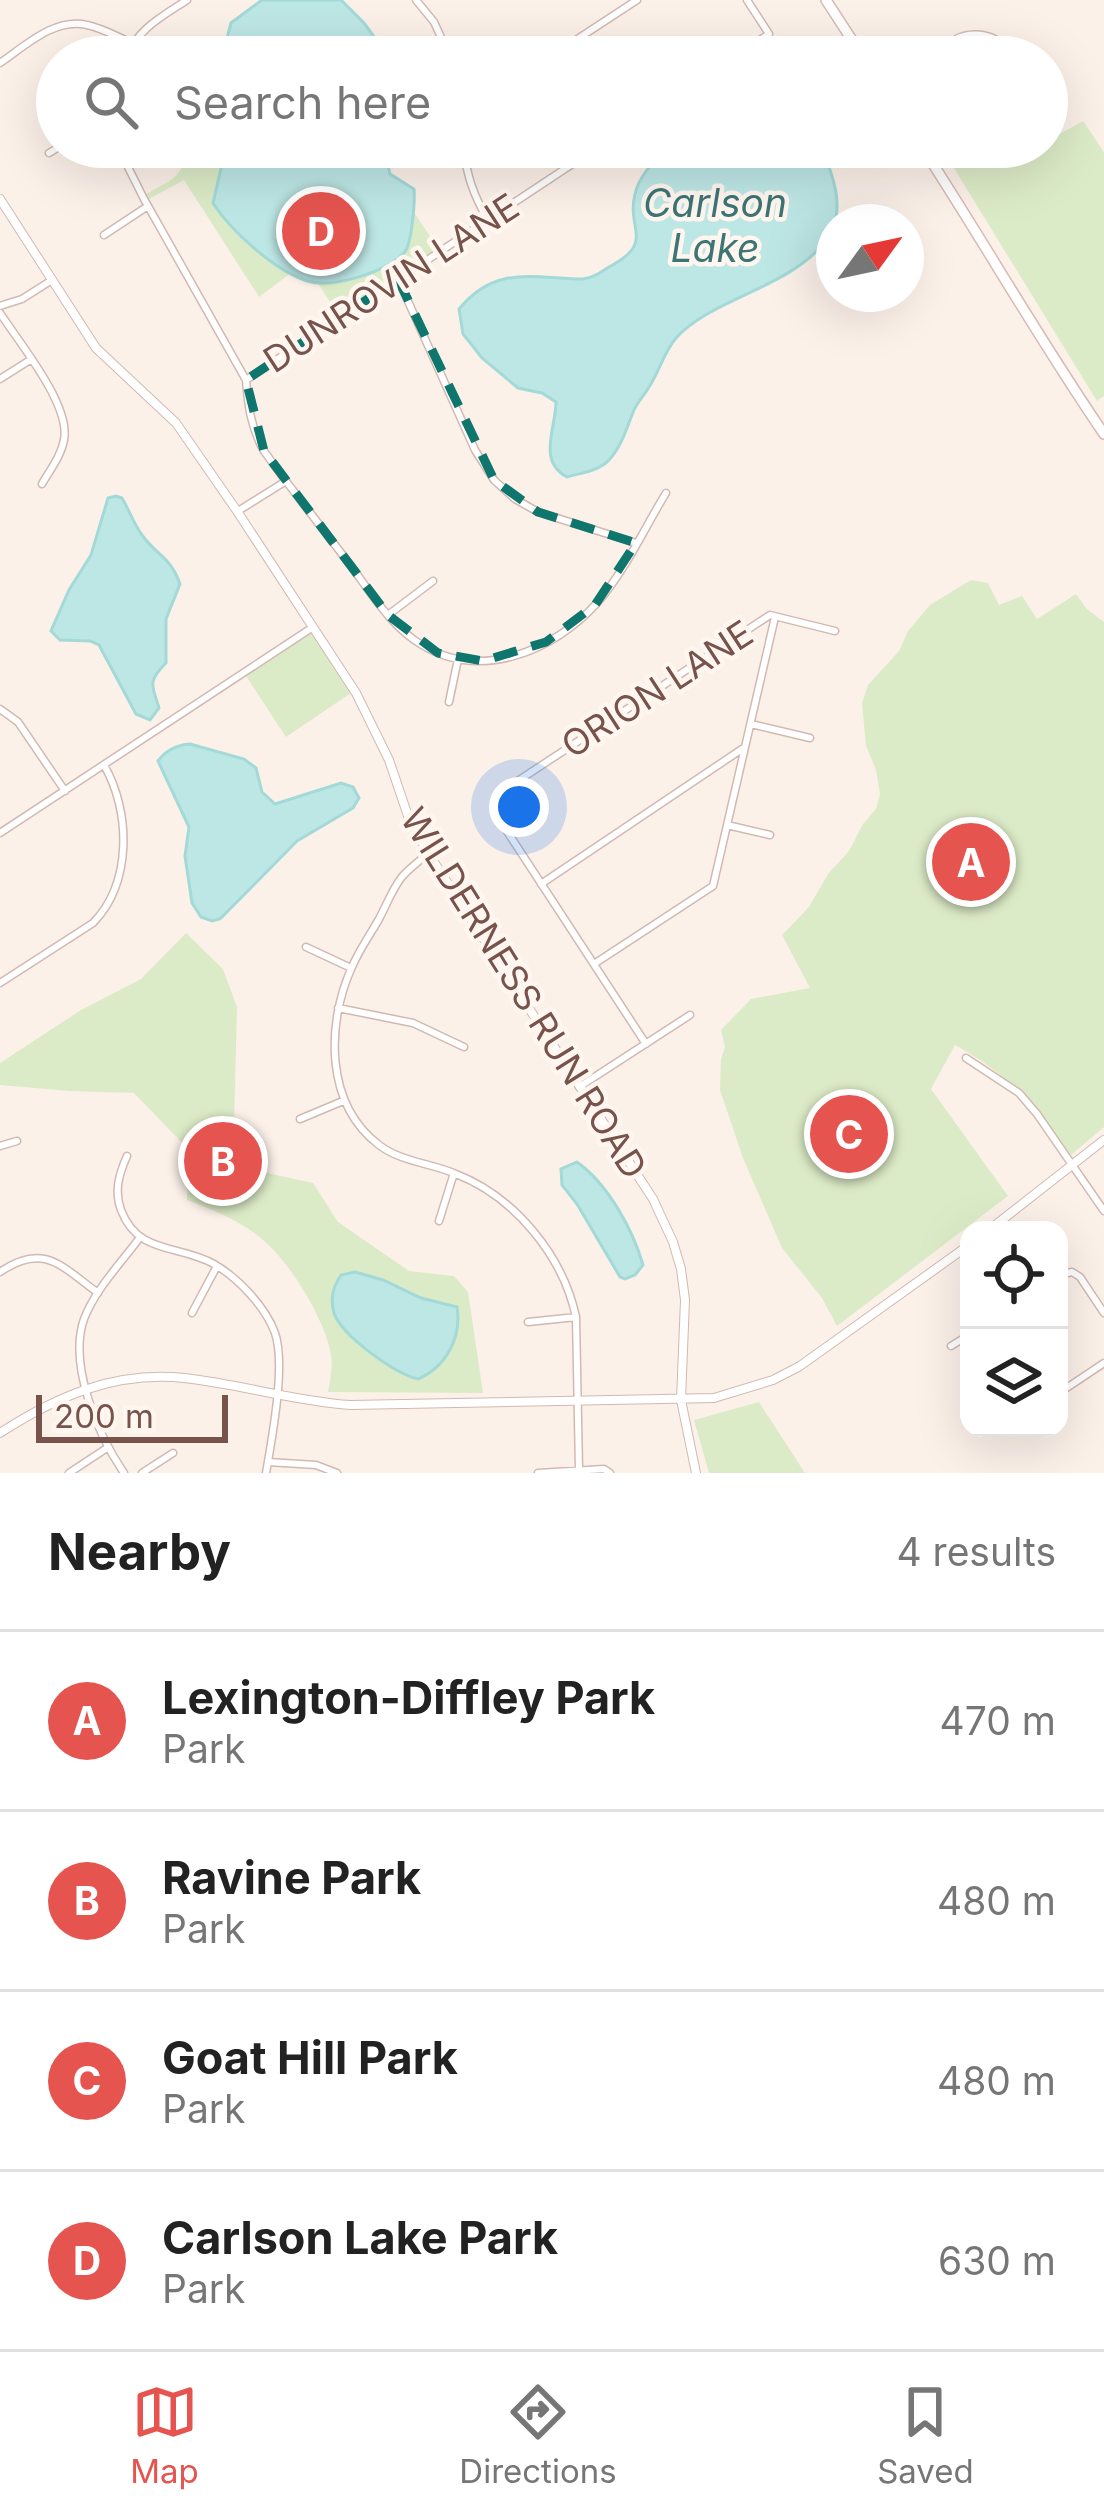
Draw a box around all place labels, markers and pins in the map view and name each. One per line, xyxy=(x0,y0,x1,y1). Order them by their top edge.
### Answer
pin: D xyxy=(282,186,360,276)
pin: A xyxy=(932,817,1010,907)
pin: C xyxy=(810,1089,888,1179)
pin: B xyxy=(184,1116,262,1206)

